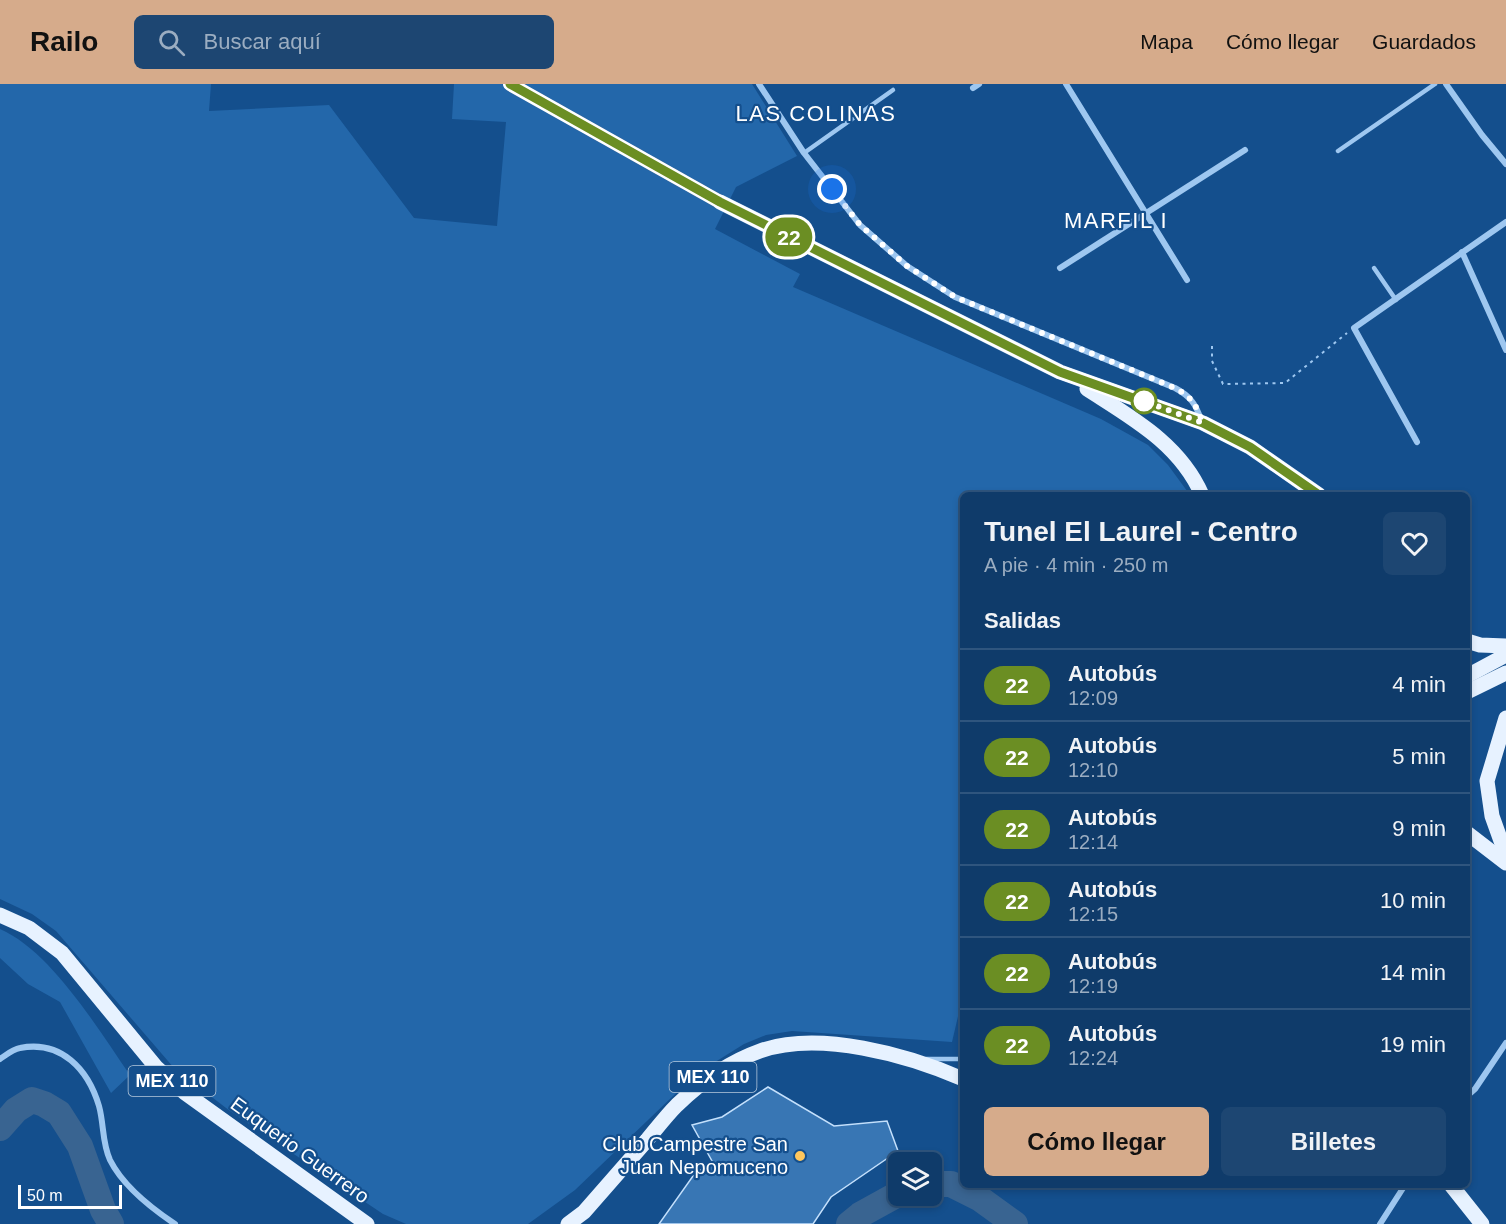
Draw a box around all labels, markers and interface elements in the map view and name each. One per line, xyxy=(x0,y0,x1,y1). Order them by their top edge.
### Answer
search box xyxy=(134,15,554,69)
text: Railo xyxy=(30,26,98,57)
icon: search xyxy=(155,26,188,59)
text: Buscar aquí xyxy=(203,29,321,54)
text: Mapa xyxy=(1140,30,1193,53)
text: Cómo llegar xyxy=(1226,30,1339,53)
text: Guardados xyxy=(1372,30,1476,53)
district label: LAS COLINAS xyxy=(736,101,896,126)
your location xyxy=(817,174,847,204)
district label: MARFIL I xyxy=(1064,208,1168,233)
line badge: 22 xyxy=(762,218,816,256)
text: 22 xyxy=(777,226,801,249)
unlabelled marker xyxy=(1131,388,1157,414)
button: heart xyxy=(1383,512,1446,575)
text: Tunel El Laurel - Centro xyxy=(984,516,1298,547)
text: A pie · 4 min · 250 m xyxy=(984,554,1169,576)
text: Salidas xyxy=(984,608,1061,633)
text: Autobús xyxy=(1068,661,1157,686)
text: 4 min xyxy=(1392,672,1446,697)
text: 22 xyxy=(1005,674,1029,697)
text: 12:09 xyxy=(1068,687,1118,709)
text: Autobús xyxy=(1068,733,1157,758)
text: 5 min xyxy=(1392,744,1446,769)
text: 22 xyxy=(1005,746,1029,769)
text: 12:10 xyxy=(1068,759,1118,781)
text: Autobús xyxy=(1068,805,1157,830)
text: 9 min xyxy=(1392,816,1446,841)
text: 22 xyxy=(1005,818,1029,841)
text: 12:14 xyxy=(1068,831,1118,853)
text: Autobús xyxy=(1068,877,1157,902)
text: 10 min xyxy=(1380,888,1446,913)
text: 22 xyxy=(1005,890,1029,913)
text: 12:15 xyxy=(1068,903,1118,925)
text: Autobús xyxy=(1068,949,1157,974)
text: 14 min xyxy=(1380,960,1446,985)
text: 22 xyxy=(1005,962,1029,985)
text: 12:19 xyxy=(1068,975,1118,997)
text: Autobús xyxy=(1068,1021,1157,1046)
text: 19 min xyxy=(1380,1032,1446,1057)
text: 22 xyxy=(1005,1034,1029,1057)
text: 12:24 xyxy=(1068,1047,1118,1069)
road number: MEX 110 xyxy=(670,1062,756,1092)
road number: MEX 110 xyxy=(128,1066,216,1096)
street label: Euquerio Guerrero xyxy=(227,1092,373,1208)
button: Cómo llegar xyxy=(984,1107,1209,1176)
button: Billetes xyxy=(1221,1107,1446,1176)
place label: Club Campestre San Juan Nepomuceno xyxy=(602,1133,788,1178)
marker: Club Campestre San Juan Nepomuceno xyxy=(793,1149,807,1163)
map controls xyxy=(888,1152,942,1206)
button: layers xyxy=(888,1152,942,1206)
scale bar xyxy=(18,1182,122,1210)
text: 50 m xyxy=(27,1187,63,1204)

